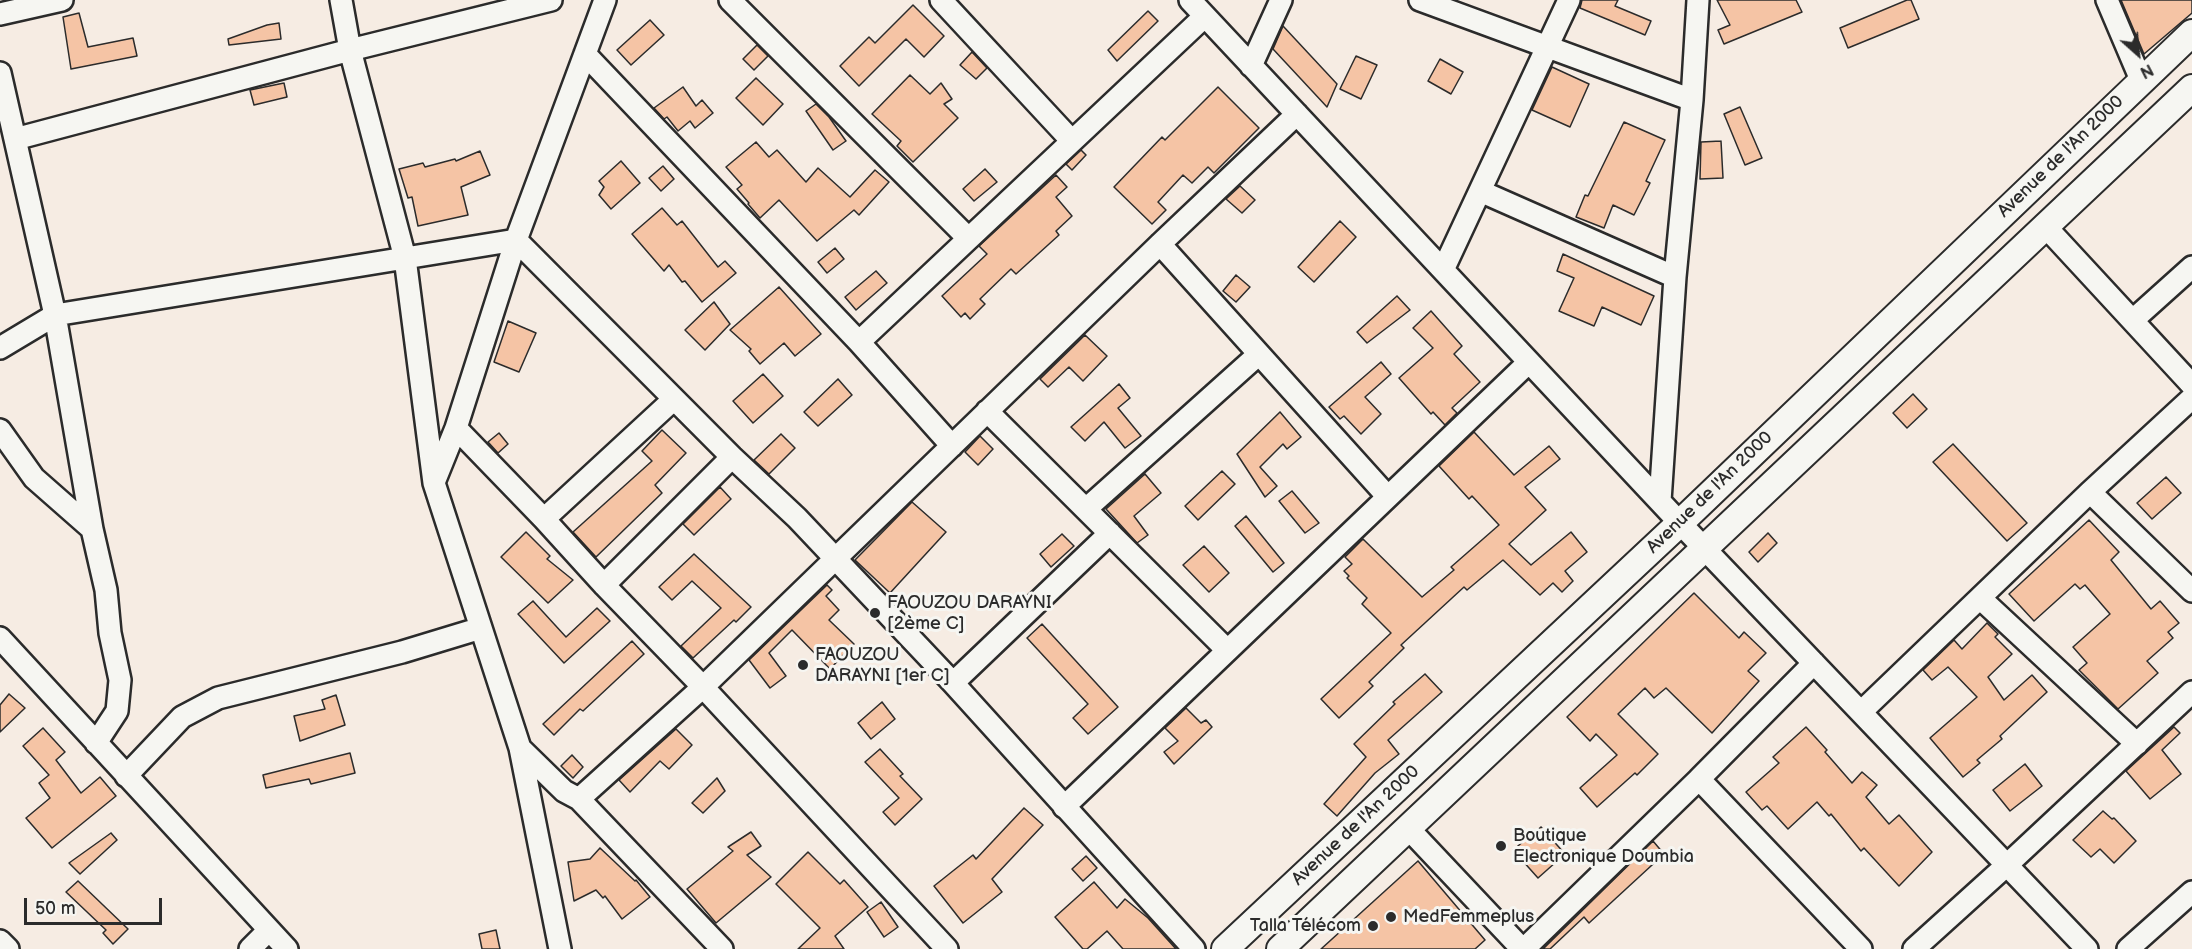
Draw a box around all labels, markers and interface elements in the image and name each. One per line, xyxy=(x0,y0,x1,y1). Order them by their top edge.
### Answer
north arrow xyxy=(2108,24,2168,84)
text: N xyxy=(2137,59,2156,82)
street label: Avenue de l'An 2000 xyxy=(1994,91,2128,223)
street label: Avenue de l'An 2000 xyxy=(1643,427,1777,559)
place label: FAOUZOU DARAYNI [2ème C] xyxy=(887,592,1052,634)
marker: FAOUZOU DARAYNI [2ème C] xyxy=(868,606,882,620)
place label: FAOUZOU DARAYNI [1er C] xyxy=(815,644,950,686)
marker: FAOUZOU DARAYNI [1er C] xyxy=(796,658,810,672)
street label: Avenue de l'An 2000 xyxy=(1288,761,1424,891)
place label: Boutique Electronique Doumbia xyxy=(1513,825,1694,868)
marker: Boutique Electronique Doumbia xyxy=(1494,839,1508,853)
scale bar xyxy=(27,886,165,924)
text: 50 m xyxy=(35,898,76,919)
place label: MedFemmeplus xyxy=(1403,906,1534,928)
marker: MedFemmeplus xyxy=(1384,910,1398,924)
place label: Talla Télécom xyxy=(1250,915,1361,937)
marker: Talla Télécom xyxy=(1366,919,1380,933)

